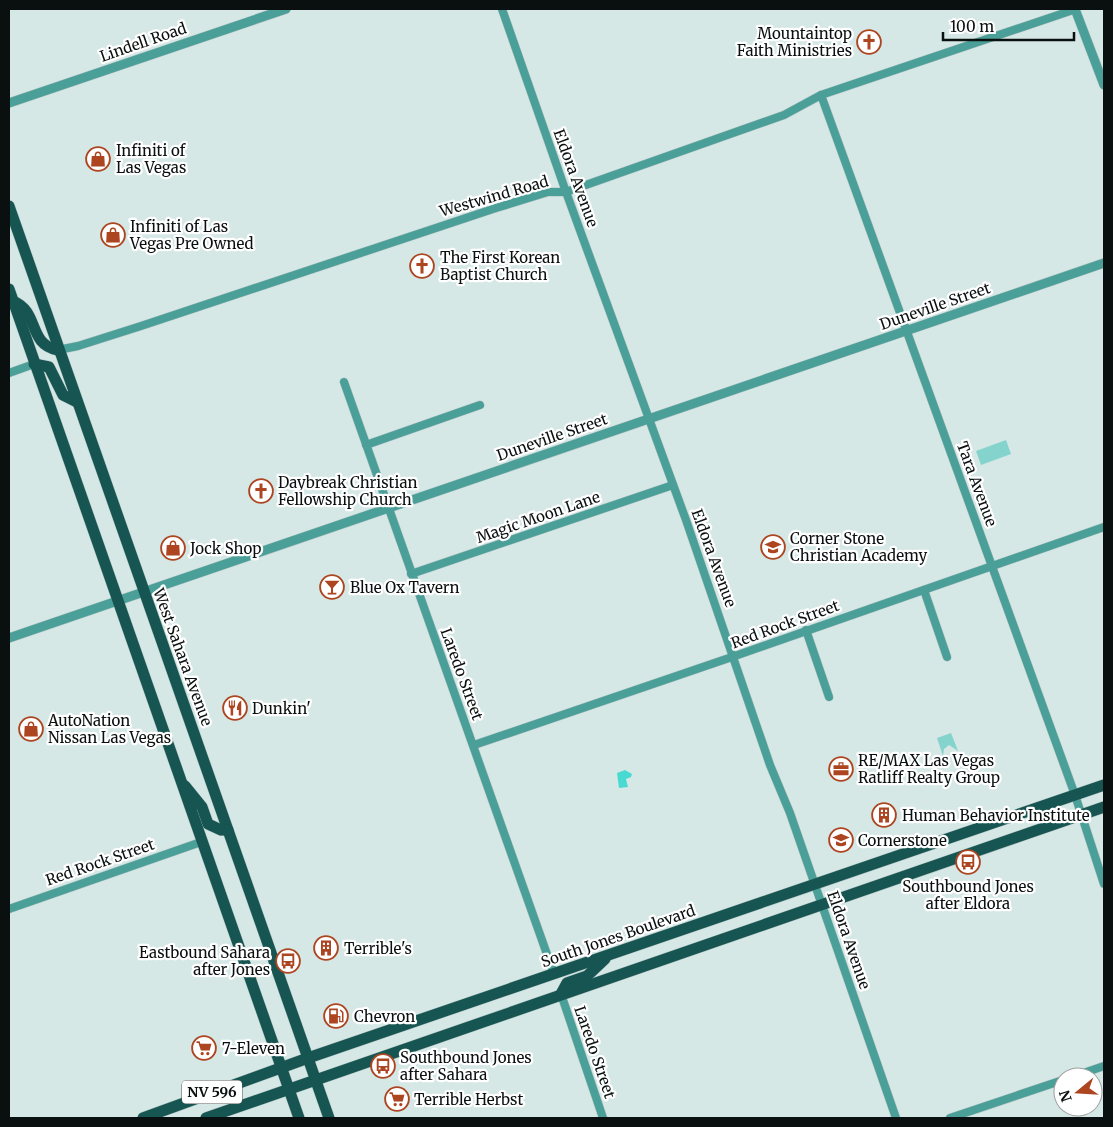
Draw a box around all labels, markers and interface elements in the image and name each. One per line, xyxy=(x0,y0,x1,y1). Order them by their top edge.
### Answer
scale bar xyxy=(943,10,1074,42)
text: 100 m xyxy=(950,17,994,36)
street label: Lindell Road xyxy=(97,18,189,66)
place label: Mountaintop Faith Ministries xyxy=(737,24,852,60)
church icon: Mountaintop Faith Ministries xyxy=(856,29,882,55)
street label: Eldora Avenue xyxy=(549,126,603,230)
place label: Infiniti of Las Vegas xyxy=(116,141,187,177)
shop icon: Infiniti of Las Vegas xyxy=(85,146,111,172)
street label: Westwind Road xyxy=(436,171,551,221)
place label: Infiniti of Las Vegas Pre Owned xyxy=(129,217,254,253)
shop icon: Infiniti of Las Vegas Pre Owned xyxy=(100,222,126,248)
place label: The First Korean Baptist Church xyxy=(440,248,560,284)
church icon: The First Korean Baptist Church xyxy=(409,253,435,279)
street label: Duneville Street xyxy=(877,278,993,334)
street label: Duneville Street xyxy=(494,409,610,465)
street label: Tara Avenue xyxy=(953,439,1001,529)
place label: Daybreak Christian Fellowship Church xyxy=(278,473,417,509)
church icon: Daybreak Christian Fellowship Church xyxy=(248,478,274,504)
street label: Magic Moon Lane xyxy=(474,487,603,547)
street label: Eldora Avenue xyxy=(687,506,741,610)
place label: Corner Stone Christian Academy xyxy=(790,529,928,565)
school or university icon: Corner Stone Christian Academy xyxy=(760,534,786,560)
shop icon: Jock Shop xyxy=(160,535,186,561)
place label: Jock Shop xyxy=(189,539,261,558)
bar icon: Blue Ox Tavern xyxy=(319,574,345,600)
place label: Blue Ox Tavern xyxy=(350,578,459,597)
street label: West Sahara Avenue xyxy=(149,585,217,729)
street label: Red Rock Street xyxy=(728,596,842,652)
street label: Laredo Street xyxy=(437,625,487,723)
restaurant icon: Dunkin' xyxy=(222,695,248,721)
place label: Dunkin' xyxy=(252,699,311,718)
place label: AutoNation Nissan Las Vegas xyxy=(47,711,171,747)
shop icon: AutoNation Nissan Las Vegas xyxy=(18,716,44,742)
place label: RE/MAX Las Vegas Ratliff Realty Group xyxy=(858,751,1000,787)
office icon: RE/MAX Las Vegas Ratliff Realty Group xyxy=(828,756,854,782)
building icon: Human Behavior Institute xyxy=(871,802,897,828)
place label: Human Behavior Institute xyxy=(902,806,1090,825)
school or university icon: Cornerstone xyxy=(828,827,854,853)
place label: Cornerstone xyxy=(858,831,947,850)
street label: Red Rock Street xyxy=(43,834,157,890)
bus stop icon: Southbound Jones after Eldora xyxy=(955,849,981,875)
place label: Southbound Jones after Eldora xyxy=(902,877,1034,913)
street label: Eldora Avenue xyxy=(823,888,875,992)
street label: South Jones Boulevard xyxy=(538,901,698,971)
building icon: Terrible's xyxy=(313,935,339,961)
place label: Terrible's xyxy=(344,939,412,958)
place label: Eastbound Sahara after Jones xyxy=(139,943,270,979)
bus stop icon: Eastbound Sahara after Jones xyxy=(275,948,301,974)
fuel station icon: Chevron xyxy=(323,1003,349,1029)
street label: Laredo Street xyxy=(570,1003,620,1101)
place label: Chevron xyxy=(354,1007,415,1026)
supermarket icon: 7-Eleven xyxy=(191,1035,217,1061)
place label: 7-Eleven xyxy=(222,1039,285,1058)
place label: Southbound Jones after Sahara xyxy=(400,1048,532,1084)
bus stop icon: Southbound Jones after Sahara xyxy=(370,1053,396,1079)
north arrow xyxy=(1053,1067,1103,1117)
road number: NV 596 xyxy=(182,1080,242,1104)
supermarket icon: Terrible Herbst xyxy=(384,1086,410,1112)
text: N xyxy=(1055,1088,1076,1104)
place label: Terrible Herbst xyxy=(414,1090,523,1109)

